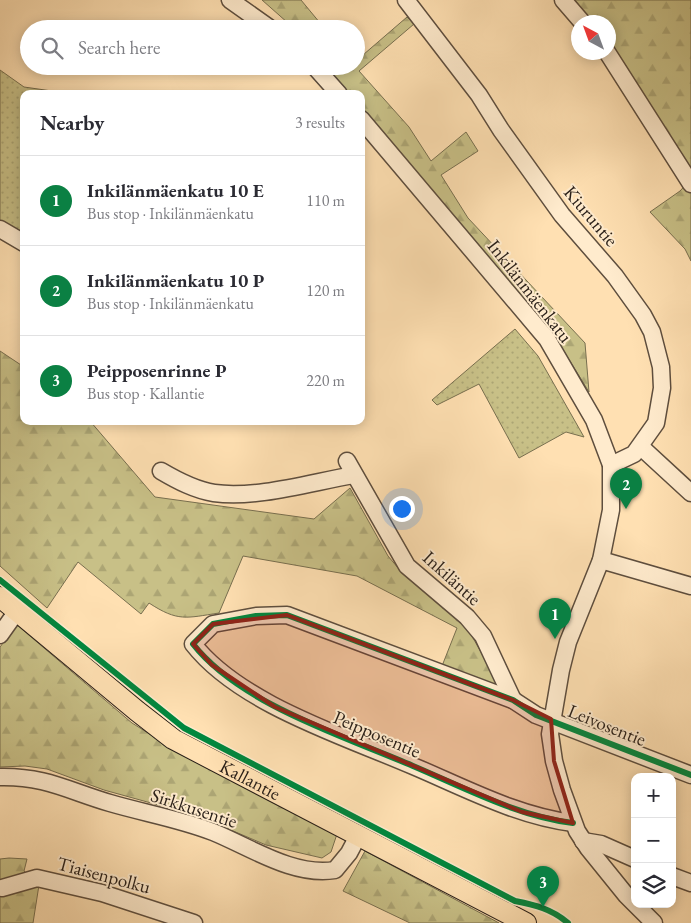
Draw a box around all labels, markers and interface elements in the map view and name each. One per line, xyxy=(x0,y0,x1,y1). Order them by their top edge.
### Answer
north arrow xyxy=(571,15,616,60)
search box xyxy=(20,20,365,75)
icon: search xyxy=(38,34,66,62)
text: Search here xyxy=(78,35,160,60)
text: Nearby xyxy=(40,109,104,136)
text: 3 results xyxy=(295,112,345,133)
text: Inkilänmäenkatu 10 E xyxy=(87,178,264,203)
street label: Kiuruntie xyxy=(558,180,624,252)
text: 1 xyxy=(52,190,60,211)
text: 110 m xyxy=(306,190,345,211)
text: Bus stop · Inkilänmäenkatu xyxy=(87,203,254,224)
street label: Inkilänmäenkatu xyxy=(482,234,578,348)
text: Inkilänmäenkatu 10 P xyxy=(87,268,264,293)
text: 2 xyxy=(52,280,60,301)
text: 120 m xyxy=(306,280,345,301)
text: Bus stop · Inkilänmäenkatu xyxy=(87,293,254,314)
text: Peipposenrinne P xyxy=(87,358,226,383)
text: 3 xyxy=(52,370,60,391)
text: 220 m xyxy=(306,370,345,391)
text: Bus stop · Kallantie xyxy=(87,383,204,404)
pin: 2 xyxy=(610,468,642,509)
your location xyxy=(389,496,415,522)
street label: Inkiläntie xyxy=(418,545,486,611)
pin: 1 xyxy=(539,598,571,639)
street label: Leivosentie xyxy=(564,698,650,752)
street label: Peipposentie xyxy=(330,704,424,764)
street label: Kallantie xyxy=(216,753,285,805)
map controls xyxy=(631,773,676,908)
button: + xyxy=(631,773,676,818)
street label: Sirkkusentie xyxy=(148,782,240,834)
button: − xyxy=(631,818,676,863)
street label: Tiaisenpolku xyxy=(55,851,153,899)
button: layers xyxy=(631,863,676,908)
pin: 3 xyxy=(527,866,559,907)

